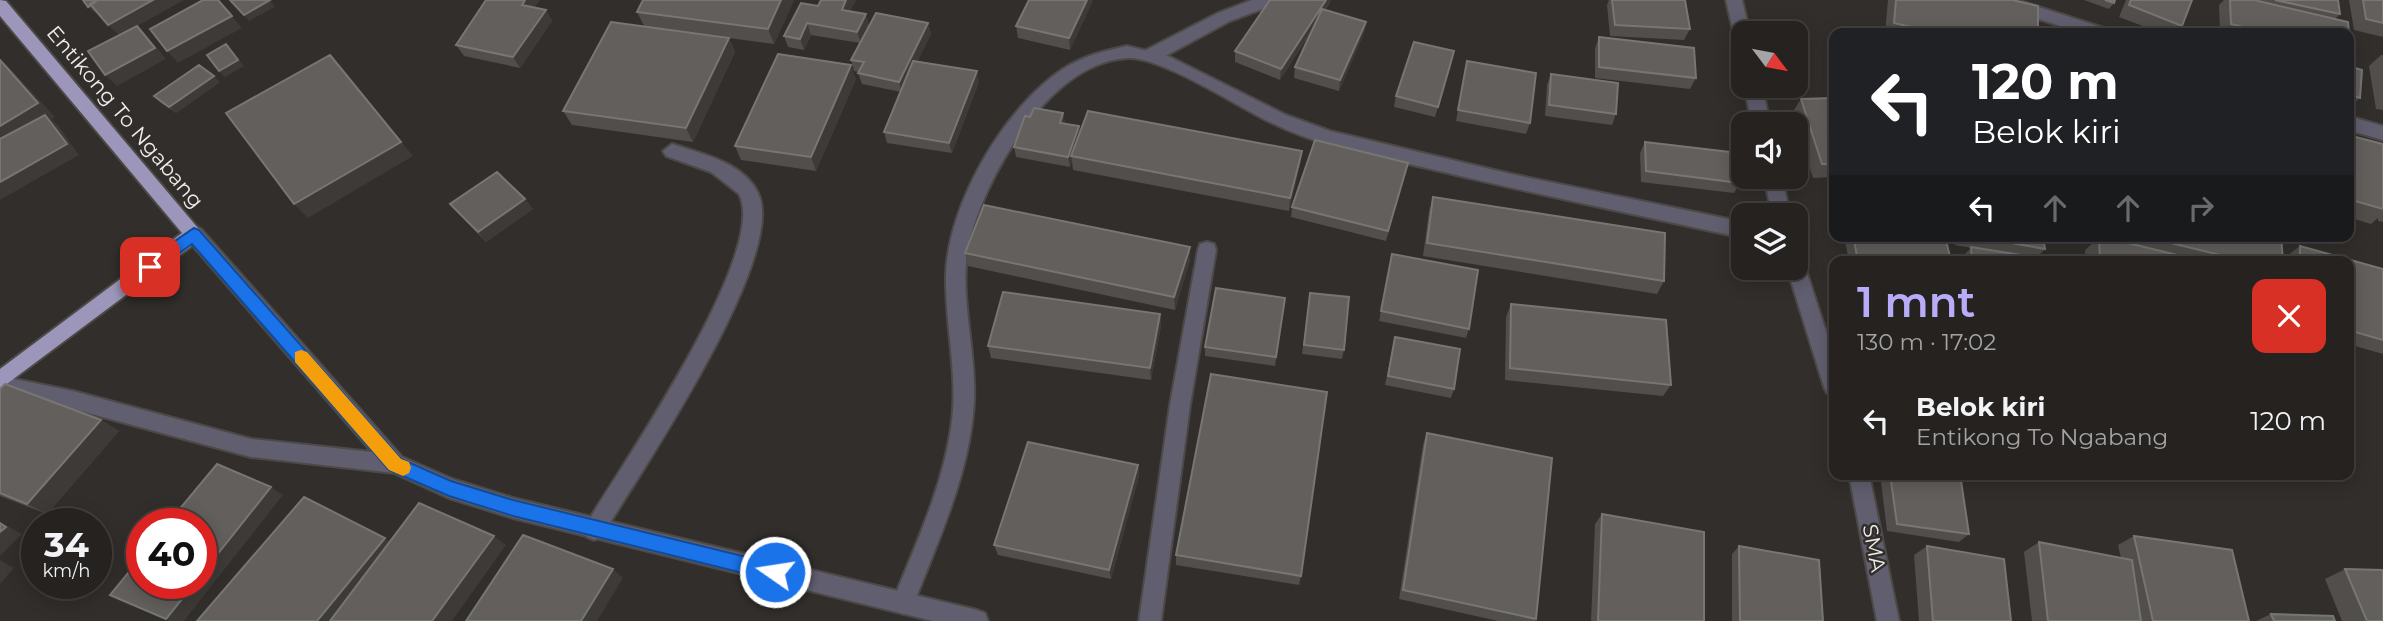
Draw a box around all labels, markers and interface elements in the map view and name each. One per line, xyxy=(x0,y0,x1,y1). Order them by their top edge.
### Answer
street label: Entikong To Ngabang xyxy=(42,20,209,213)
north arrow xyxy=(1731,21,1808,98)
map controls xyxy=(1731,21,1808,280)
text: 120 m xyxy=(1972,52,2119,111)
icon: left xyxy=(1857,56,1948,147)
button: sound xyxy=(1731,112,1808,189)
text: Belok kiri xyxy=(1972,112,2121,151)
icon: left xyxy=(1963,189,2001,227)
icon: ahead xyxy=(2036,189,2074,227)
icon: ahead xyxy=(2109,189,2147,227)
icon: right xyxy=(2182,189,2220,227)
button: layers xyxy=(1731,203,1808,280)
pin xyxy=(120,237,180,297)
icon: arrive xyxy=(131,248,169,286)
text: 1 mnt xyxy=(1857,276,1975,328)
button: close xyxy=(2252,279,2326,353)
text: 130 m · 17:02 xyxy=(1857,328,1996,356)
text: Belok kiri xyxy=(1916,391,2045,423)
icon: left xyxy=(1857,402,1895,440)
text: 120 m xyxy=(2250,405,2326,437)
text: Entikong To Ngabang xyxy=(1916,423,2168,451)
speed limit sign: 40 xyxy=(126,508,217,599)
street label: SMA xyxy=(1858,522,1892,575)
text: 34 xyxy=(44,523,89,566)
position arrow xyxy=(738,535,812,609)
text: km/h xyxy=(42,560,91,582)

